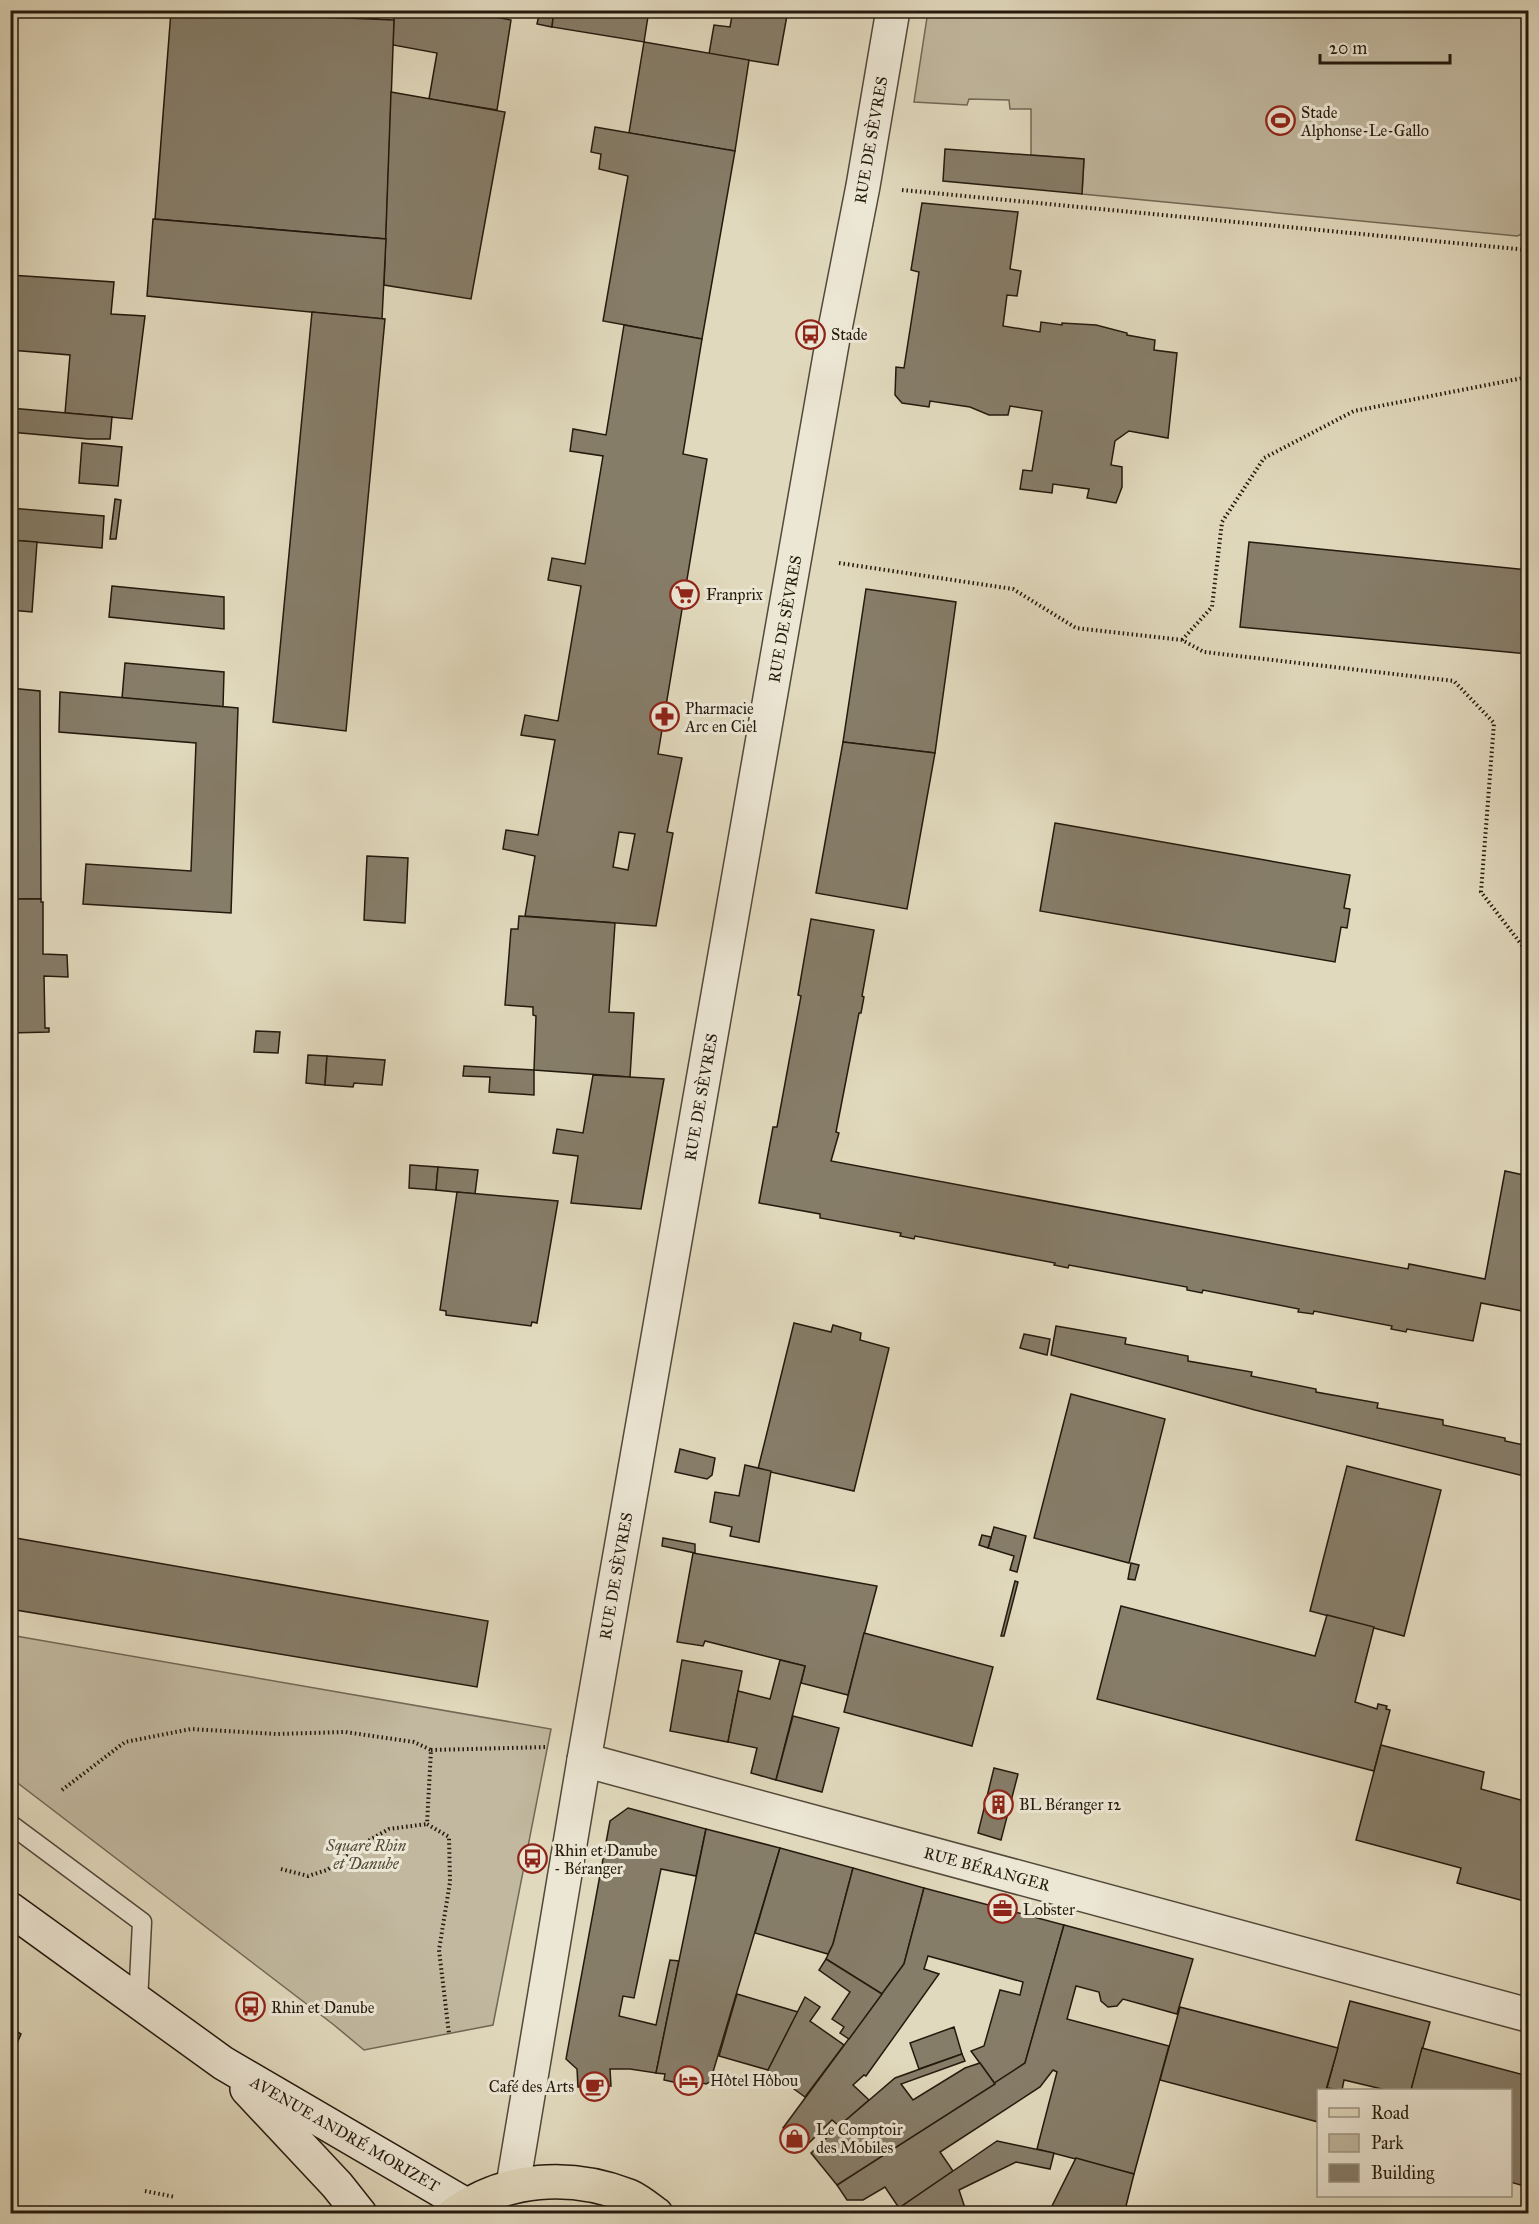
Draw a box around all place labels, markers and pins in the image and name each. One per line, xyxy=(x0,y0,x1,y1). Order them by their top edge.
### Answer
place label: Stade Alphonse-Le-Gallo xyxy=(1300,103,1429,140)
sports icon: Stade Alphonse-Le-Gallo xyxy=(1264,105,1296,137)
bus stop icon: Stade xyxy=(794,318,826,350)
place label: Stade xyxy=(831,325,868,344)
supermarket icon: Franprix xyxy=(669,578,701,610)
place label: Franprix xyxy=(706,585,763,604)
place label: Pharmacie Arc en Ciel xyxy=(684,699,758,736)
pharmacy icon: Pharmacie Arc en Ciel xyxy=(648,701,680,733)
building icon: BL Béranger 12 xyxy=(982,1788,1014,1820)
place label: BL Béranger 12 xyxy=(1019,1795,1121,1815)
place label: Rhin et Danube - Béranger xyxy=(554,1841,658,1879)
bus stop icon: Rhin et Danube - Béranger xyxy=(517,1843,549,1875)
office icon: Lobster xyxy=(986,1893,1018,1925)
place label: Lobster xyxy=(1023,1900,1075,1919)
bus stop icon: Rhin et Danube xyxy=(234,1991,266,2023)
place label: Rhin et Danube xyxy=(271,1998,375,2017)
hotel icon: Hôtel Hôbou xyxy=(673,2064,705,2096)
cafe icon: Café des Arts xyxy=(579,2070,611,2102)
place label: Hôtel Hôbou xyxy=(710,2071,799,2090)
place label: Café des Arts xyxy=(489,2077,574,2096)
place label: Le Comptoir des Mobiles xyxy=(816,2120,903,2157)
shop icon: Le Comptoir des Mobiles xyxy=(779,2122,811,2154)

